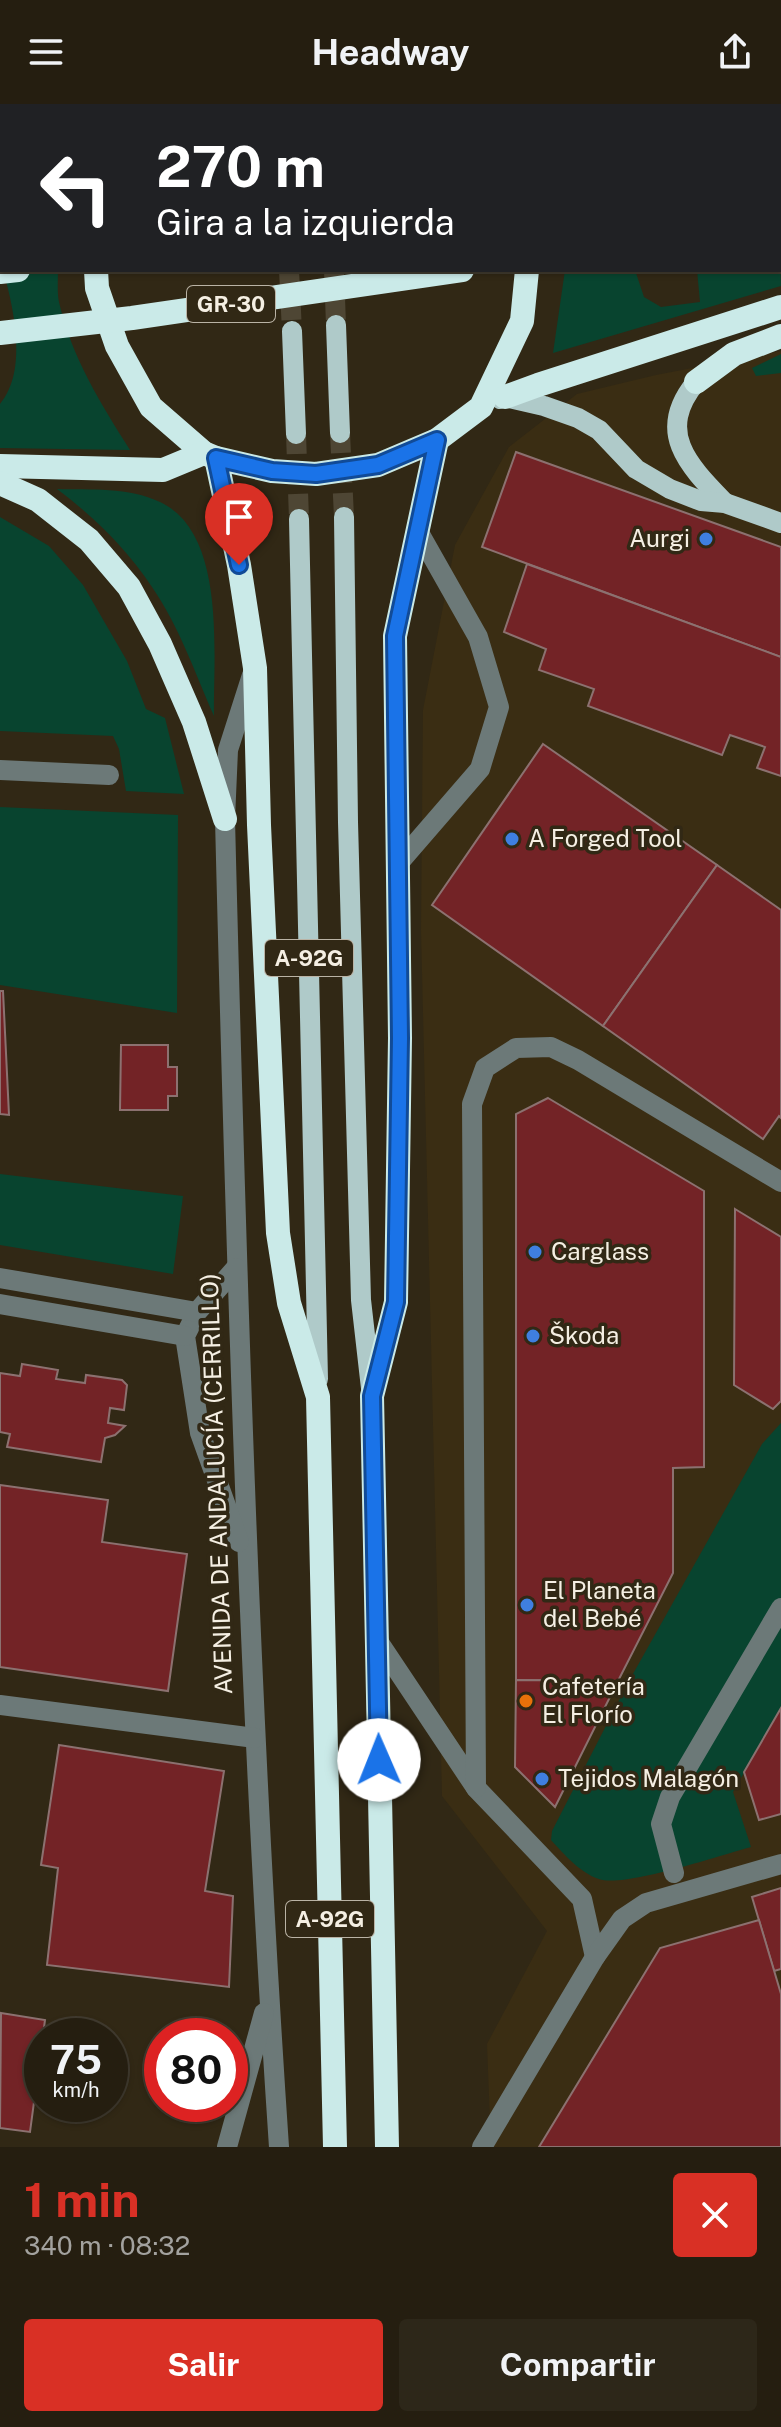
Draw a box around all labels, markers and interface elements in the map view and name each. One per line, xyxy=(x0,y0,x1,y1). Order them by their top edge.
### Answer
icon: menu xyxy=(24,30,68,74)
icon: share xyxy=(713,30,757,74)
text: Headway xyxy=(312,31,469,73)
text: 270 m xyxy=(156,134,325,200)
icon: left xyxy=(24,136,128,240)
text: Gira a la izquierda xyxy=(156,201,455,243)
road number: GR-30 xyxy=(187,286,275,322)
pin xyxy=(205,483,273,565)
icon: arrive xyxy=(217,495,261,539)
place label: Aurgi xyxy=(629,524,690,552)
marker: Aurgi xyxy=(697,530,715,548)
place label: A Forged Tool xyxy=(528,824,683,852)
marker: A Forged Tool xyxy=(503,830,521,848)
road number: A-92G xyxy=(265,940,353,976)
place label: Carglass xyxy=(551,1237,649,1265)
marker: Carglass xyxy=(526,1243,544,1261)
street label: AVENIDA DE ANDALUCÍA (CERRILLO) xyxy=(195,1273,237,1695)
place label: Škoda xyxy=(549,1321,619,1349)
marker: Škoda xyxy=(524,1327,542,1345)
place label: El Planeta del Bebé xyxy=(543,1576,656,1632)
marker: El Planeta del Bebé xyxy=(518,1596,536,1614)
place label: Cafetería El Florío xyxy=(542,1672,645,1728)
marker: Cafetería El Florío xyxy=(517,1692,535,1710)
position arrow xyxy=(337,1718,421,1802)
place label: Tejidos Malagón xyxy=(558,1764,739,1792)
marker: Tejidos Malagón xyxy=(533,1770,551,1788)
road number: A-92G xyxy=(286,1901,374,1937)
speed limit sign: 80 xyxy=(144,2018,248,2122)
text: 75 xyxy=(50,2036,102,2083)
text: km/h xyxy=(52,2078,100,2102)
text: 1 min xyxy=(24,2171,140,2228)
button: close xyxy=(673,2173,757,2257)
text: 340 m · 08:32 xyxy=(24,2230,190,2261)
button: Salir xyxy=(24,2319,383,2411)
button: Compartir xyxy=(399,2319,757,2411)

